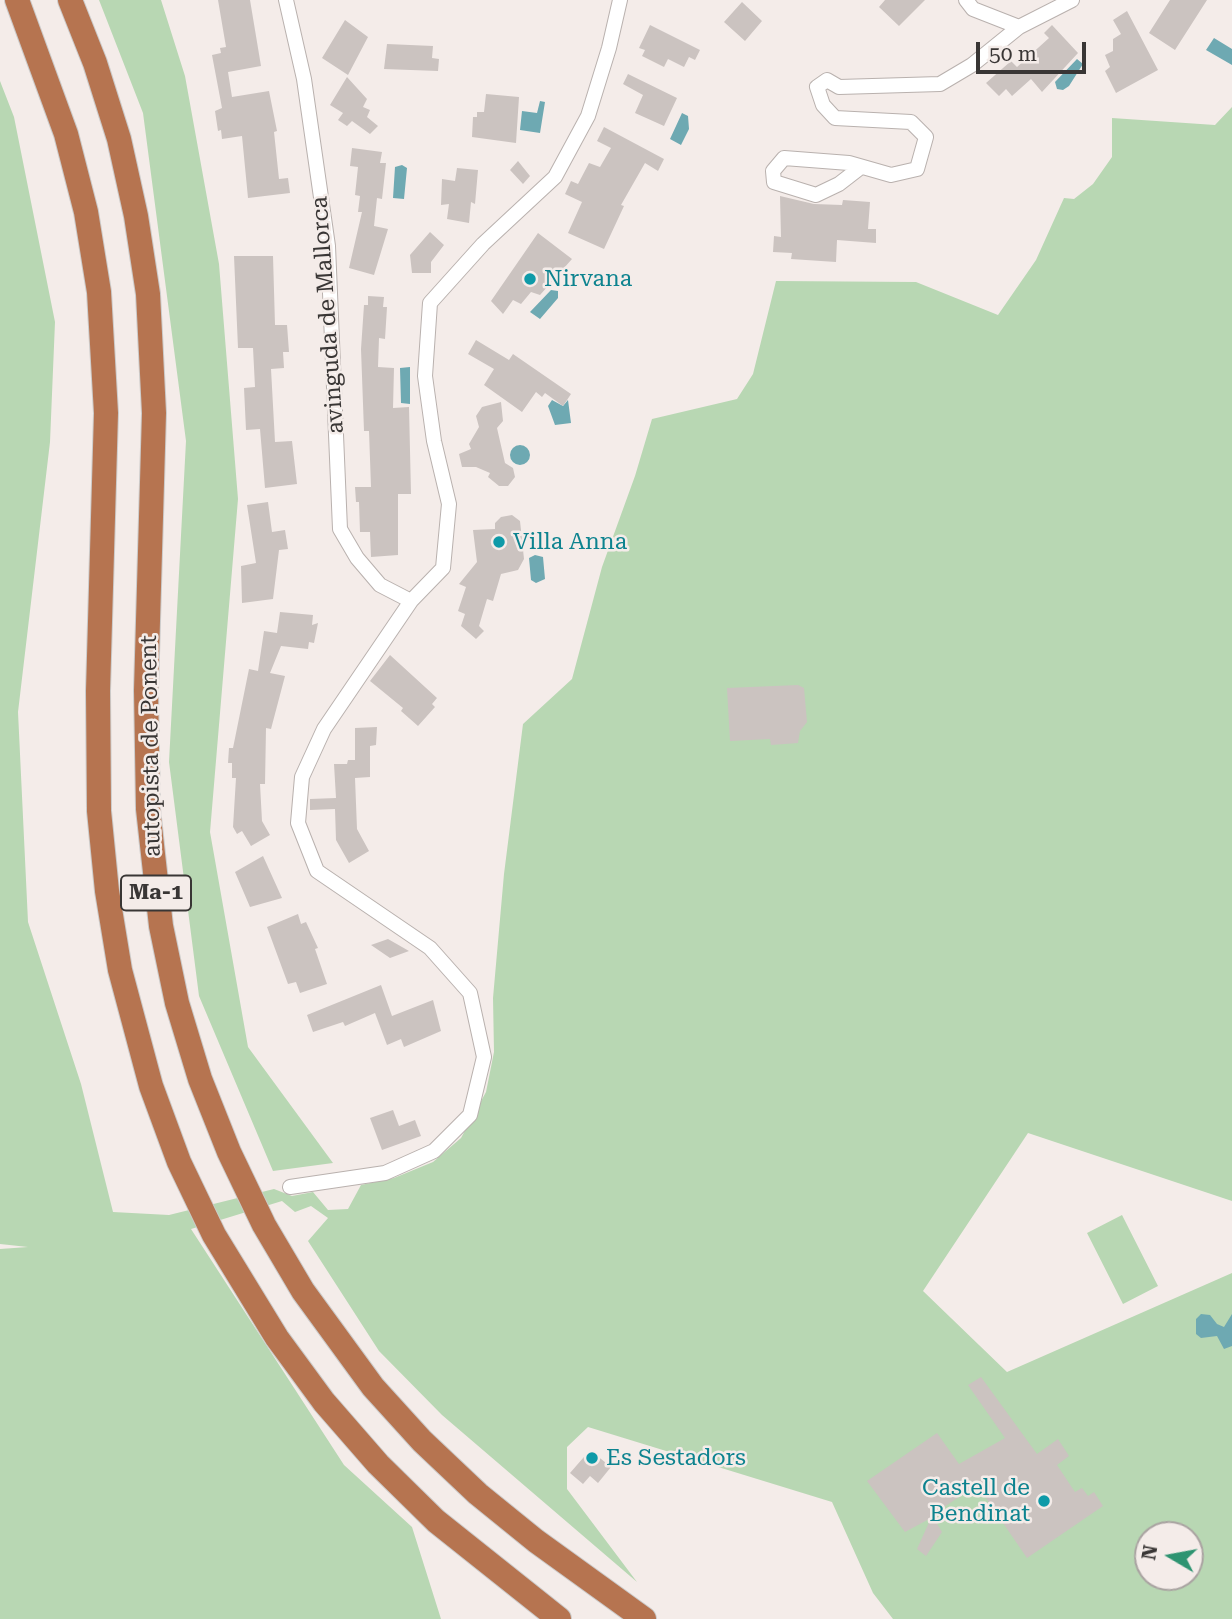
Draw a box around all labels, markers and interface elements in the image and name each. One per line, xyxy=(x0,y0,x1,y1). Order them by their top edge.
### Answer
scale bar xyxy=(980,28,1090,72)
text: 50 m xyxy=(989,42,1037,66)
street label: avinguda de Mallorca xyxy=(306,195,350,435)
place label: Nirvana xyxy=(544,265,632,293)
marker: Nirvana xyxy=(522,271,538,287)
place label: Villa Anna xyxy=(513,528,627,556)
marker: Villa Anna xyxy=(491,534,507,550)
street label: autopista de Ponent xyxy=(135,635,167,857)
road number: Ma-1 xyxy=(121,876,191,910)
place label: Es Sestadors xyxy=(606,1444,746,1472)
marker: Es Sestadors xyxy=(584,1450,600,1466)
place label: Castell de Bendinat xyxy=(922,1474,1030,1528)
marker: Castell de Bendinat xyxy=(1036,1493,1052,1509)
north arrow xyxy=(1134,1521,1204,1591)
text: N xyxy=(1137,1543,1162,1562)

